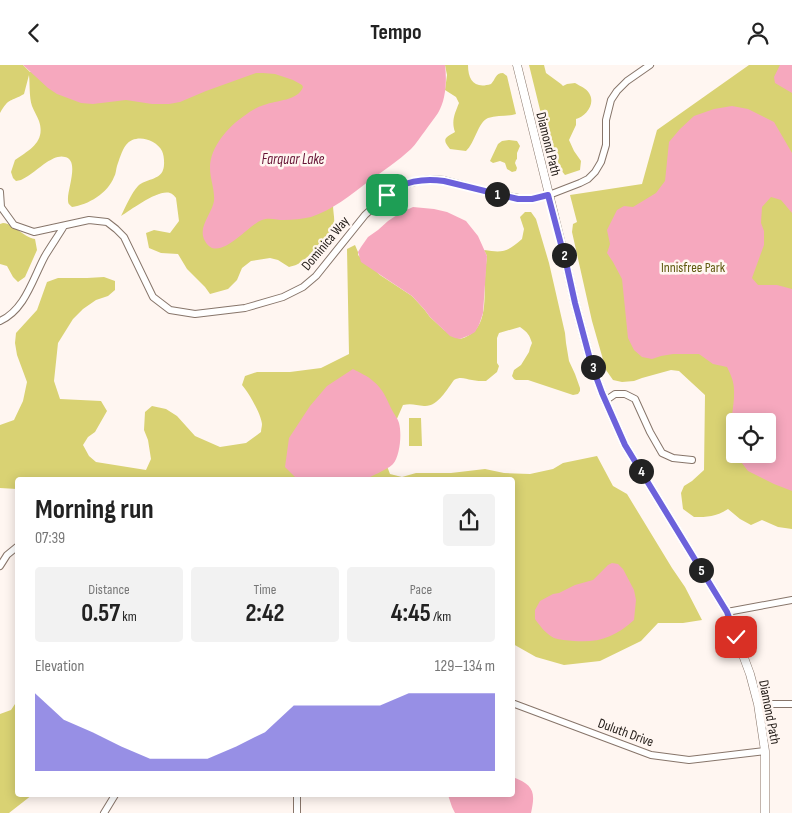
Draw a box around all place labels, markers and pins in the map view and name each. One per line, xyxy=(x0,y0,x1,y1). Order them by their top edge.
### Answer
pin xyxy=(366,174,408,216)
pin: 1 xyxy=(484,181,510,207)
pin: 2 xyxy=(552,243,576,267)
pin: 3 xyxy=(580,355,606,379)
pin: 4 xyxy=(628,459,654,483)
pin: 5 xyxy=(688,557,714,583)
pin xyxy=(715,616,757,658)

